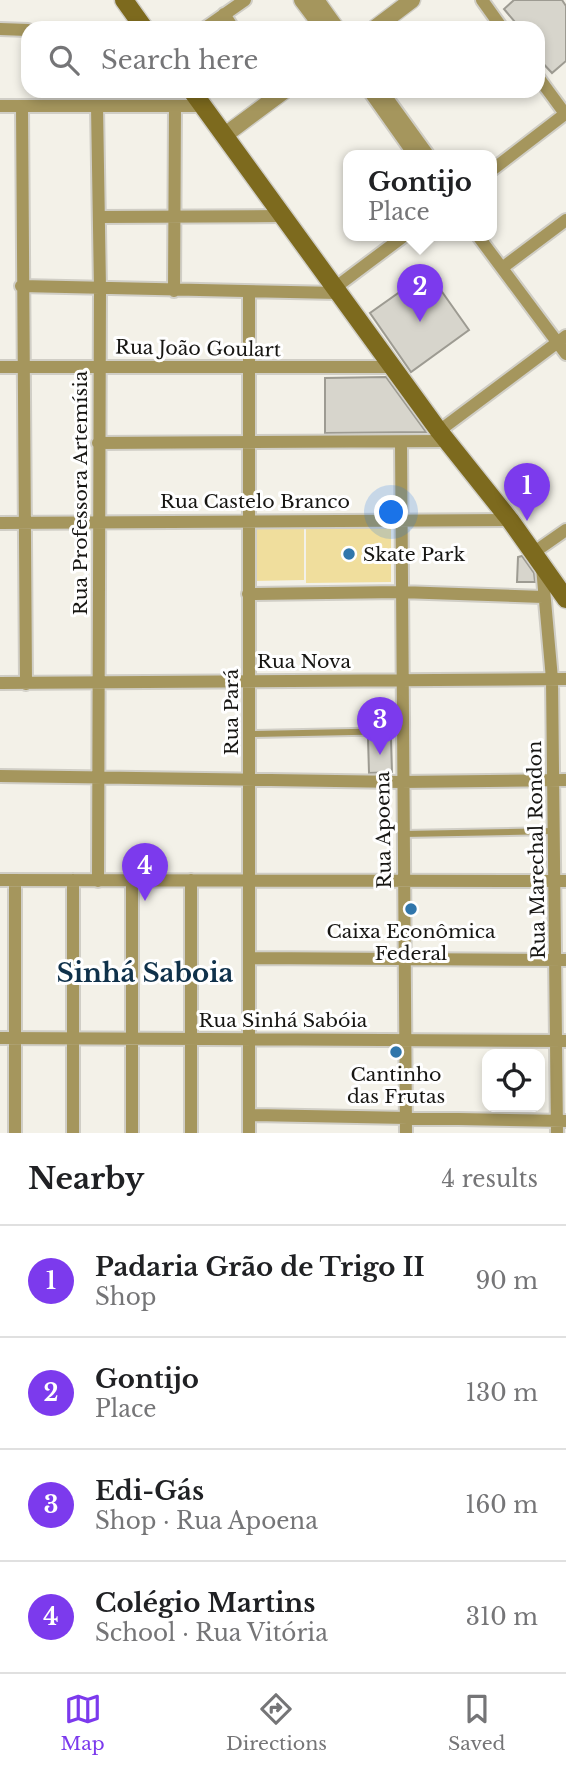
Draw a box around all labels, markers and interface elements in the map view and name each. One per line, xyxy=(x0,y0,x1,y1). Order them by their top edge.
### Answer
search box xyxy=(21,21,545,98)
icon: search xyxy=(45,41,83,79)
text: Search here xyxy=(101,44,258,76)
popup xyxy=(343,150,497,241)
text: Gontijo xyxy=(368,166,472,198)
text: Place xyxy=(368,198,430,226)
pin: 2 xyxy=(397,264,443,322)
street label: Rua João Goulart xyxy=(115,336,282,361)
street label: Rua Professora Artemísia xyxy=(69,370,92,615)
pin: 1 xyxy=(504,463,550,521)
street label: Rua Castelo Branco xyxy=(160,490,350,513)
your location xyxy=(374,495,408,529)
place label: Skate Park xyxy=(363,543,465,566)
marker: Skate Park xyxy=(341,546,357,562)
street label: Rua Nova xyxy=(257,650,351,673)
street label: Rua Pará xyxy=(220,668,243,755)
pin: 3 xyxy=(357,697,403,755)
street label: Rua Marechal Rondon xyxy=(523,741,550,959)
street label: Rua Apoena xyxy=(371,771,396,889)
pin: 4 xyxy=(122,843,168,901)
marker: Caixa Econômica Federal xyxy=(403,901,419,917)
place label: Caixa Econômica Federal xyxy=(326,920,496,965)
district label: Sinhá Saboia xyxy=(56,957,234,989)
street label: Rua Sinhá Sabóia xyxy=(199,1009,368,1032)
marker: Cantinho das Frutas xyxy=(388,1044,404,1060)
map controls xyxy=(482,1049,545,1112)
button: locate xyxy=(482,1049,545,1112)
place label: Cantinho das Frutas xyxy=(347,1063,445,1108)
text: Nearby xyxy=(28,1160,144,1197)
text: 4 results xyxy=(442,1165,538,1193)
text: Padaria Grão de Trigo II xyxy=(95,1251,425,1283)
text: 1 xyxy=(46,1267,56,1295)
text: 90 m xyxy=(476,1267,538,1295)
text: Shop xyxy=(95,1283,156,1311)
text: Gontijo xyxy=(95,1363,199,1395)
text: 2 xyxy=(44,1379,58,1407)
text: 130 m xyxy=(466,1379,538,1407)
text: Place xyxy=(95,1395,157,1423)
text: Edi-Gás xyxy=(95,1475,204,1507)
text: 3 xyxy=(44,1491,58,1519)
text: 160 m xyxy=(465,1491,538,1519)
text: Shop · Rua Apoena xyxy=(95,1507,318,1535)
text: Colégio Martins xyxy=(95,1587,315,1619)
text: 4 xyxy=(43,1603,59,1631)
text: 310 m xyxy=(466,1603,538,1631)
text: School · Rua Vitória xyxy=(95,1619,328,1647)
tab: Map xyxy=(61,1690,105,1755)
tab: Directions xyxy=(226,1690,327,1755)
tab: Saved xyxy=(448,1690,505,1755)

